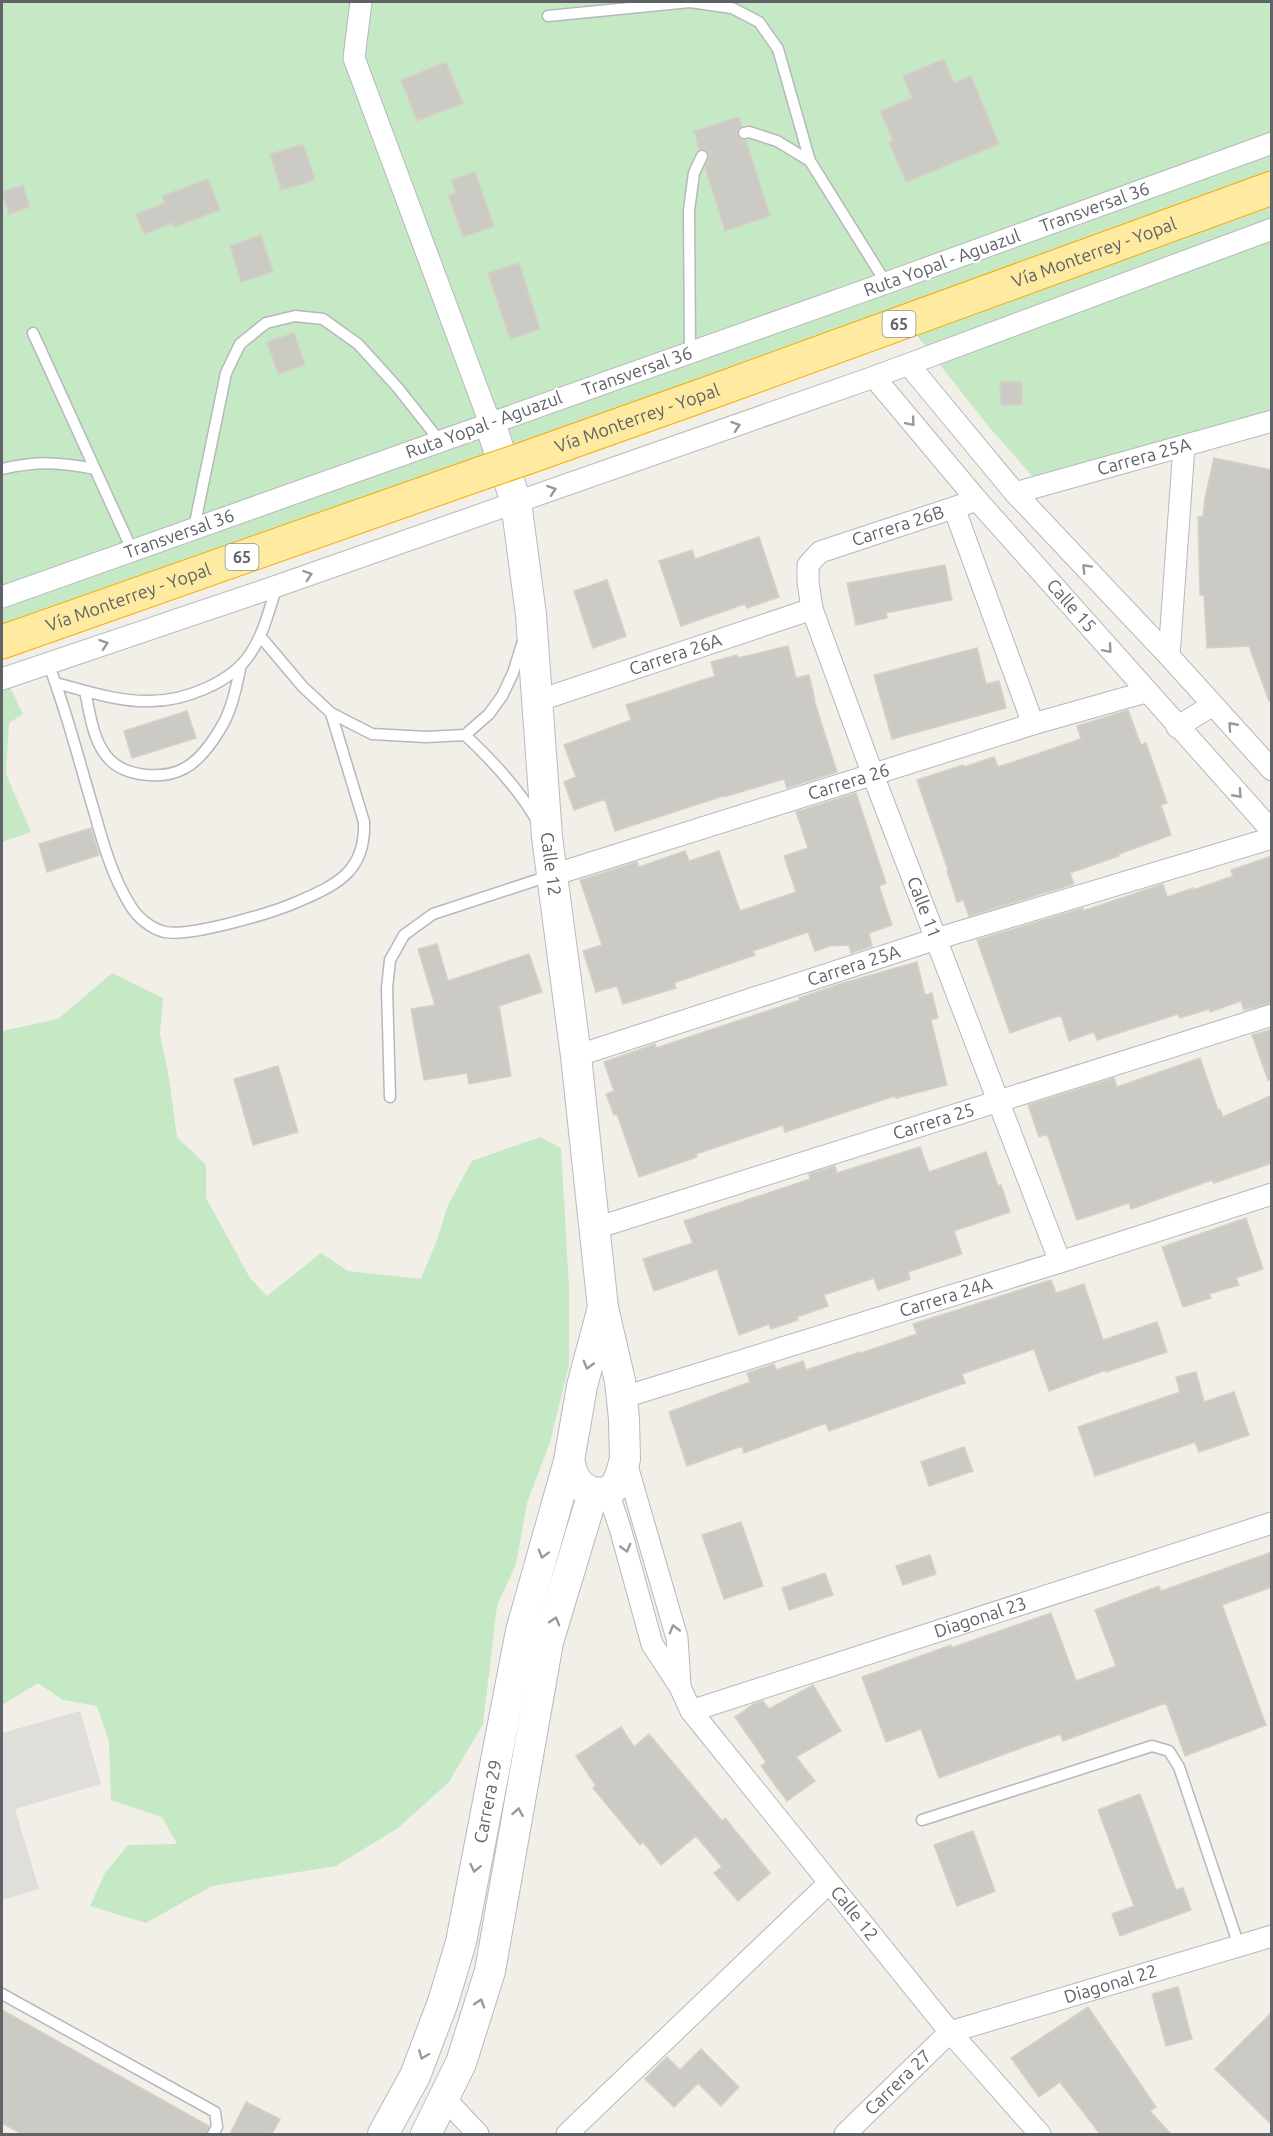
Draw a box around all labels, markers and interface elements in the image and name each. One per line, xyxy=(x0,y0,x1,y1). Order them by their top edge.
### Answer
street label: Transversal 36 xyxy=(1037,177,1152,235)
street label: Vía Monterrey - Yopal xyxy=(1009,213,1179,291)
street label: Ruta Yopal - Aguazul xyxy=(861,224,1023,300)
road number: 65 xyxy=(882,311,916,337)
street label: Transversal 36 xyxy=(579,342,694,399)
street label: Vía Monterrey - Yopal xyxy=(552,379,722,456)
street label: Ruta Yopal - Aguazul xyxy=(403,386,565,462)
one-way arrow xyxy=(904,415,915,426)
one-way arrow xyxy=(730,421,741,434)
street label: Carrera 25A xyxy=(1095,433,1193,478)
one-way arrow xyxy=(546,484,557,497)
street label: Carrera 26B xyxy=(849,501,946,549)
street label: Transversal 36 xyxy=(121,504,237,562)
road number: 65 xyxy=(226,544,258,570)
street label: Vía Monterrey - Yopal xyxy=(43,558,214,635)
one-way arrow xyxy=(1082,564,1093,575)
one-way arrow xyxy=(302,569,313,582)
street label: Calle 15 xyxy=(1043,574,1101,636)
street label: Carrera 26A xyxy=(626,629,724,678)
one-way arrow xyxy=(98,639,109,652)
one-way arrow xyxy=(1101,642,1112,653)
one-way arrow xyxy=(1228,723,1239,733)
street label: Carrera 26 xyxy=(805,759,892,803)
one-way arrow xyxy=(1231,787,1242,798)
street label: Calle 12 xyxy=(537,831,566,897)
street label: Calle 11 xyxy=(904,873,946,941)
street label: Carrera 25A xyxy=(805,940,902,989)
street label: Carrera 25 xyxy=(890,1098,977,1143)
street label: Carrera 24A xyxy=(897,1273,995,1320)
one-way arrow xyxy=(582,1359,595,1369)
one-way arrow xyxy=(619,1542,631,1553)
one-way arrow xyxy=(538,1548,550,1559)
street label: Diagonal 23 xyxy=(931,1592,1029,1641)
one-way arrow xyxy=(548,1616,560,1627)
one-way arrow xyxy=(669,1624,682,1634)
street label: Carrera 29 xyxy=(469,1758,505,1845)
one-way arrow xyxy=(512,1807,524,1817)
one-way arrow xyxy=(469,1862,482,1872)
street label: Calle 12 xyxy=(827,1881,883,1944)
street label: Diagonal 22 xyxy=(1062,1960,1159,2006)
one-way arrow xyxy=(473,1998,486,2009)
street label: Carrera 27 xyxy=(860,2045,935,2118)
one-way arrow xyxy=(418,2049,430,2060)

